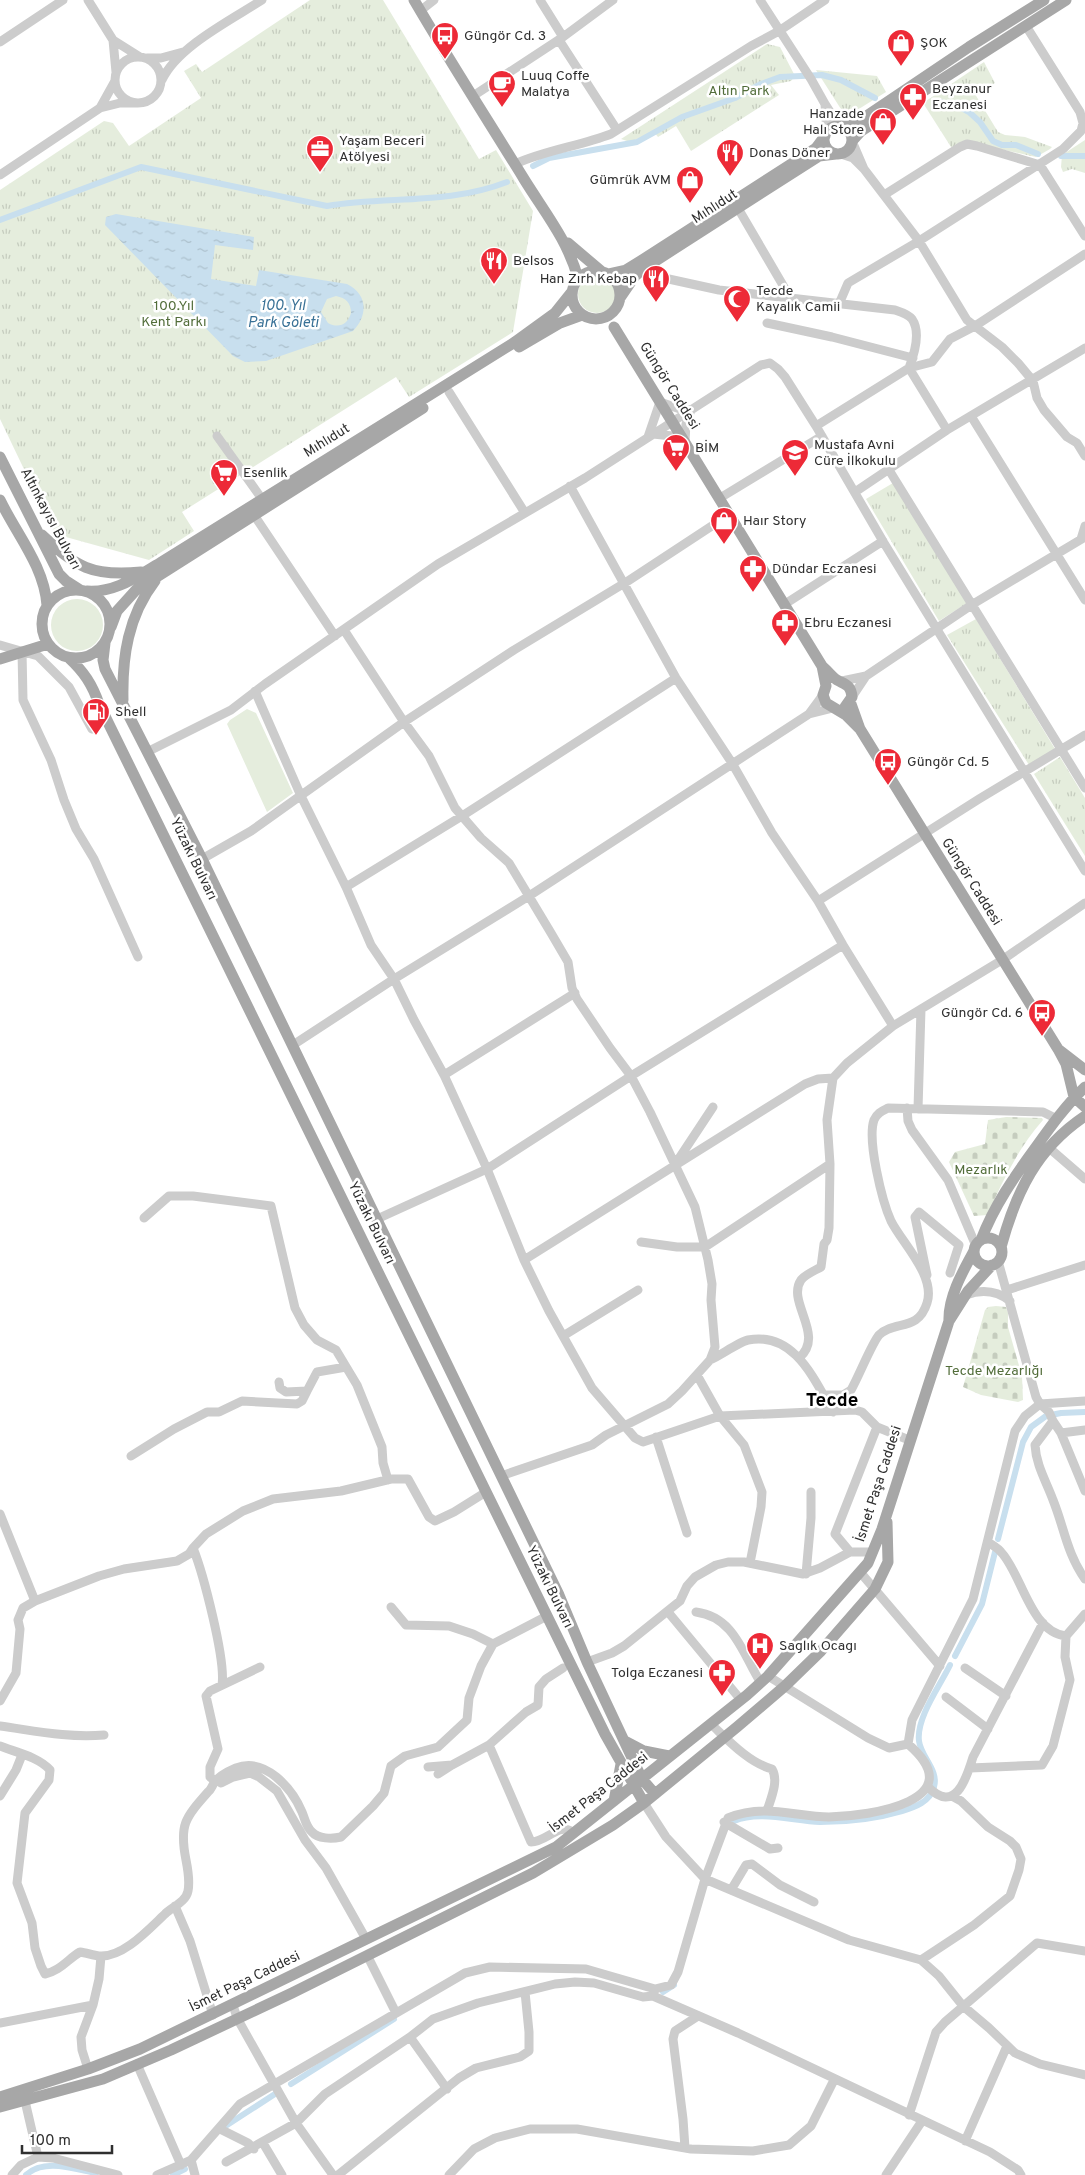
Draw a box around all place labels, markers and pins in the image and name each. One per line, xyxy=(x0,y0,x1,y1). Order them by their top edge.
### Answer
bus stop icon: Güngör Cd. 3 xyxy=(430,21,460,60)
place label: Güngör Cd. 3 xyxy=(464,28,546,45)
shop icon: ŞOK xyxy=(886,28,916,67)
place label: ŞOK xyxy=(920,35,948,52)
place label: Luuq Coffe Malatya xyxy=(521,68,590,101)
cafe icon: Luuq Coffe Malatya xyxy=(487,69,517,108)
place label: Beyzanur Eczanesi xyxy=(932,81,992,114)
pharmacy icon: Beyzanur Eczanesi xyxy=(898,82,928,121)
place label: Hanzade Halı Store xyxy=(803,106,864,139)
shop icon: Hanzade Halı Store xyxy=(868,107,898,146)
place label: Yaşam Beceri Atölyesi xyxy=(339,133,424,166)
office icon: Yaşam Beceri Atölyesi xyxy=(305,134,335,173)
restaurant icon: Donas Döner xyxy=(715,138,745,177)
place label: Donas Döner xyxy=(749,145,831,162)
shop icon: Gümrük AVM xyxy=(675,165,705,204)
place label: Gümrük AVM xyxy=(590,172,671,189)
restaurant icon: Belsos xyxy=(479,246,509,285)
place label: Belsos xyxy=(513,253,554,270)
restaurant icon: Han Zırh Kebap xyxy=(641,264,671,303)
place label: Han Zırh Kebap xyxy=(540,271,637,288)
place label: Tecde Kayalık Camii xyxy=(756,283,840,316)
mosque icon: Tecde Kayalık Camii xyxy=(722,284,752,323)
supermarket icon: BİM xyxy=(661,433,691,472)
place label: Mustafa Avni Cüre İlkokulu xyxy=(814,437,896,470)
school or university icon: Mustafa Avni Cüre İlkokulu xyxy=(780,438,810,477)
place label: BİM xyxy=(695,439,719,457)
supermarket icon: Esenlik xyxy=(209,458,239,497)
place label: Esenlik xyxy=(243,465,288,482)
shop icon: Haır Story xyxy=(709,506,739,545)
place label: Haır Story xyxy=(743,513,806,530)
pharmacy icon: Dündar Eczanesi xyxy=(738,554,768,593)
place label: Dündar Eczanesi xyxy=(772,561,877,578)
pharmacy icon: Ebru Eczanesi xyxy=(770,608,800,647)
place label: Ebru Eczanesi xyxy=(804,615,892,632)
fuel station icon: Shell xyxy=(81,697,111,736)
place label: Shell xyxy=(115,704,146,721)
bus stop icon: Güngör Cd. 5 xyxy=(873,747,903,786)
place label: Güngör Cd. 5 xyxy=(907,754,989,771)
bus stop icon: Güngör Cd. 6 xyxy=(1027,998,1057,1037)
place label: Güngör Cd. 6 xyxy=(941,1005,1023,1022)
hospital icon: Saglık Ocagı xyxy=(745,1631,775,1670)
place label: Saglık Ocagı xyxy=(779,1638,857,1655)
pharmacy icon: Tolga Eczanesi xyxy=(707,1658,737,1697)
place label: Tolga Eczanesi xyxy=(611,1665,703,1682)

